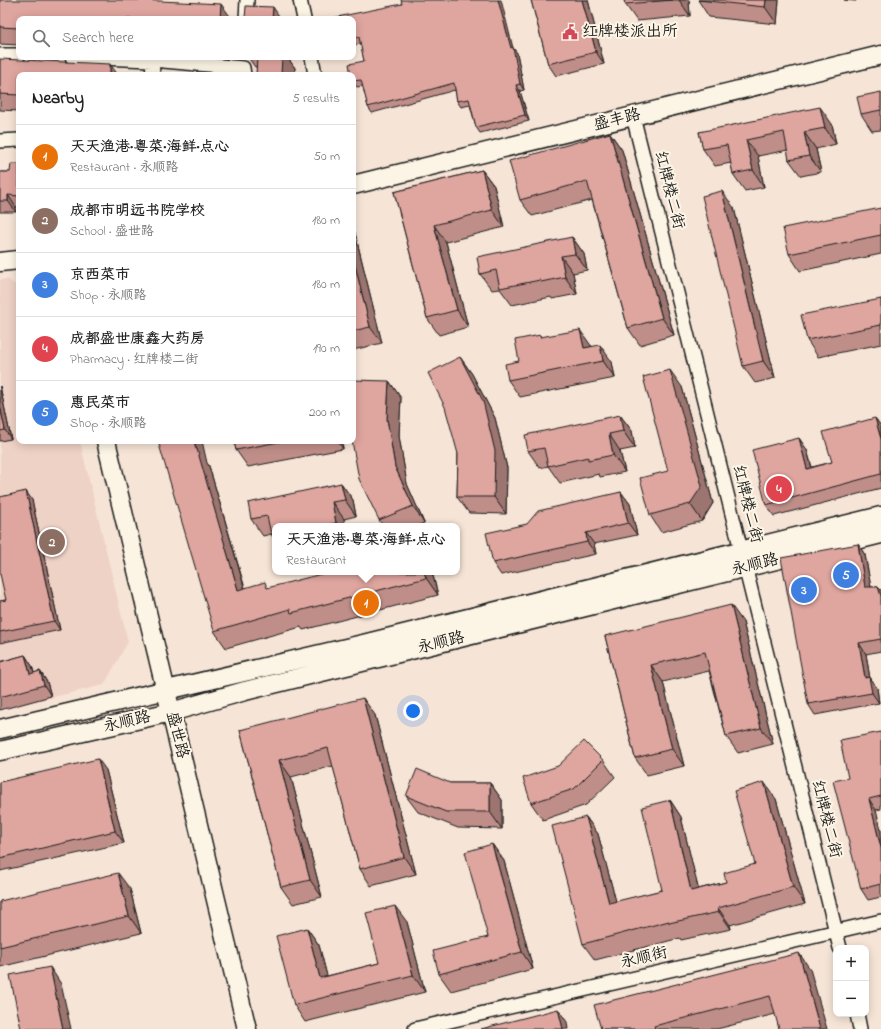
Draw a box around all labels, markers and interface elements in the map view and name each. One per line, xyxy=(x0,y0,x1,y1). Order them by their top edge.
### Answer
search box xyxy=(16,16,356,60)
place label: 红牌楼派出所 xyxy=(582,20,678,44)
public building icon: 红牌楼派出所 xyxy=(561,23,579,41)
icon: search xyxy=(30,27,52,49)
text: Search here xyxy=(62,27,134,49)
text: Nearby xyxy=(32,86,84,111)
text: 5 results xyxy=(292,89,340,108)
street label: 盛丰路 xyxy=(591,103,643,137)
text: 天天渔港·粤菜·海鲜·点心 xyxy=(70,136,230,158)
text: 1 xyxy=(43,147,47,166)
text: 50 m xyxy=(314,147,340,166)
street label: 红牌楼二街 xyxy=(648,148,690,232)
text: Restaurant · 永顺路 xyxy=(70,158,179,177)
text: 成都市明远书院学校 xyxy=(70,200,205,222)
text: 2 xyxy=(42,211,48,230)
text: 180 m xyxy=(312,211,340,230)
text: School · 盛世路 xyxy=(70,222,154,241)
text: 京西菜市 xyxy=(70,264,130,286)
text: 3 xyxy=(42,275,48,294)
text: 180 m xyxy=(312,275,340,294)
text: Shop · 永顺路 xyxy=(70,286,147,305)
text: 成都盛世康鑫大药房 xyxy=(70,328,205,350)
text: 4 xyxy=(42,339,48,358)
text: 190 m xyxy=(313,339,340,358)
text: Pharmacy · 红牌楼二街 xyxy=(70,350,198,369)
text: 惠民菜市 xyxy=(70,392,130,414)
text: 5 xyxy=(41,403,49,422)
text: 200 m xyxy=(309,403,340,422)
text: Shop · 永顺路 xyxy=(70,414,147,433)
street label: 红牌楼二街 xyxy=(726,462,768,546)
pin: 4 xyxy=(766,474,792,504)
popup xyxy=(272,523,460,575)
pin: 2 xyxy=(39,527,65,557)
text: 天天渔港·粤菜·海鲜·点心 xyxy=(286,529,446,551)
street label: 永顺路 xyxy=(729,548,781,582)
text: Restaurant xyxy=(286,551,346,570)
pin: 5 xyxy=(833,560,859,590)
pin: 3 xyxy=(791,575,817,605)
pin: 1 xyxy=(353,588,379,618)
street label: 永顺路 xyxy=(415,626,467,660)
your location xyxy=(403,701,423,721)
street label: 永顺路 xyxy=(101,705,153,739)
street label: 盛世路 xyxy=(160,709,194,761)
street label: 红牌楼二街 xyxy=(805,777,847,861)
street label: 永顺街 xyxy=(618,941,670,975)
map controls xyxy=(833,945,869,1017)
button: + xyxy=(833,945,869,981)
button: − xyxy=(833,981,869,1017)

